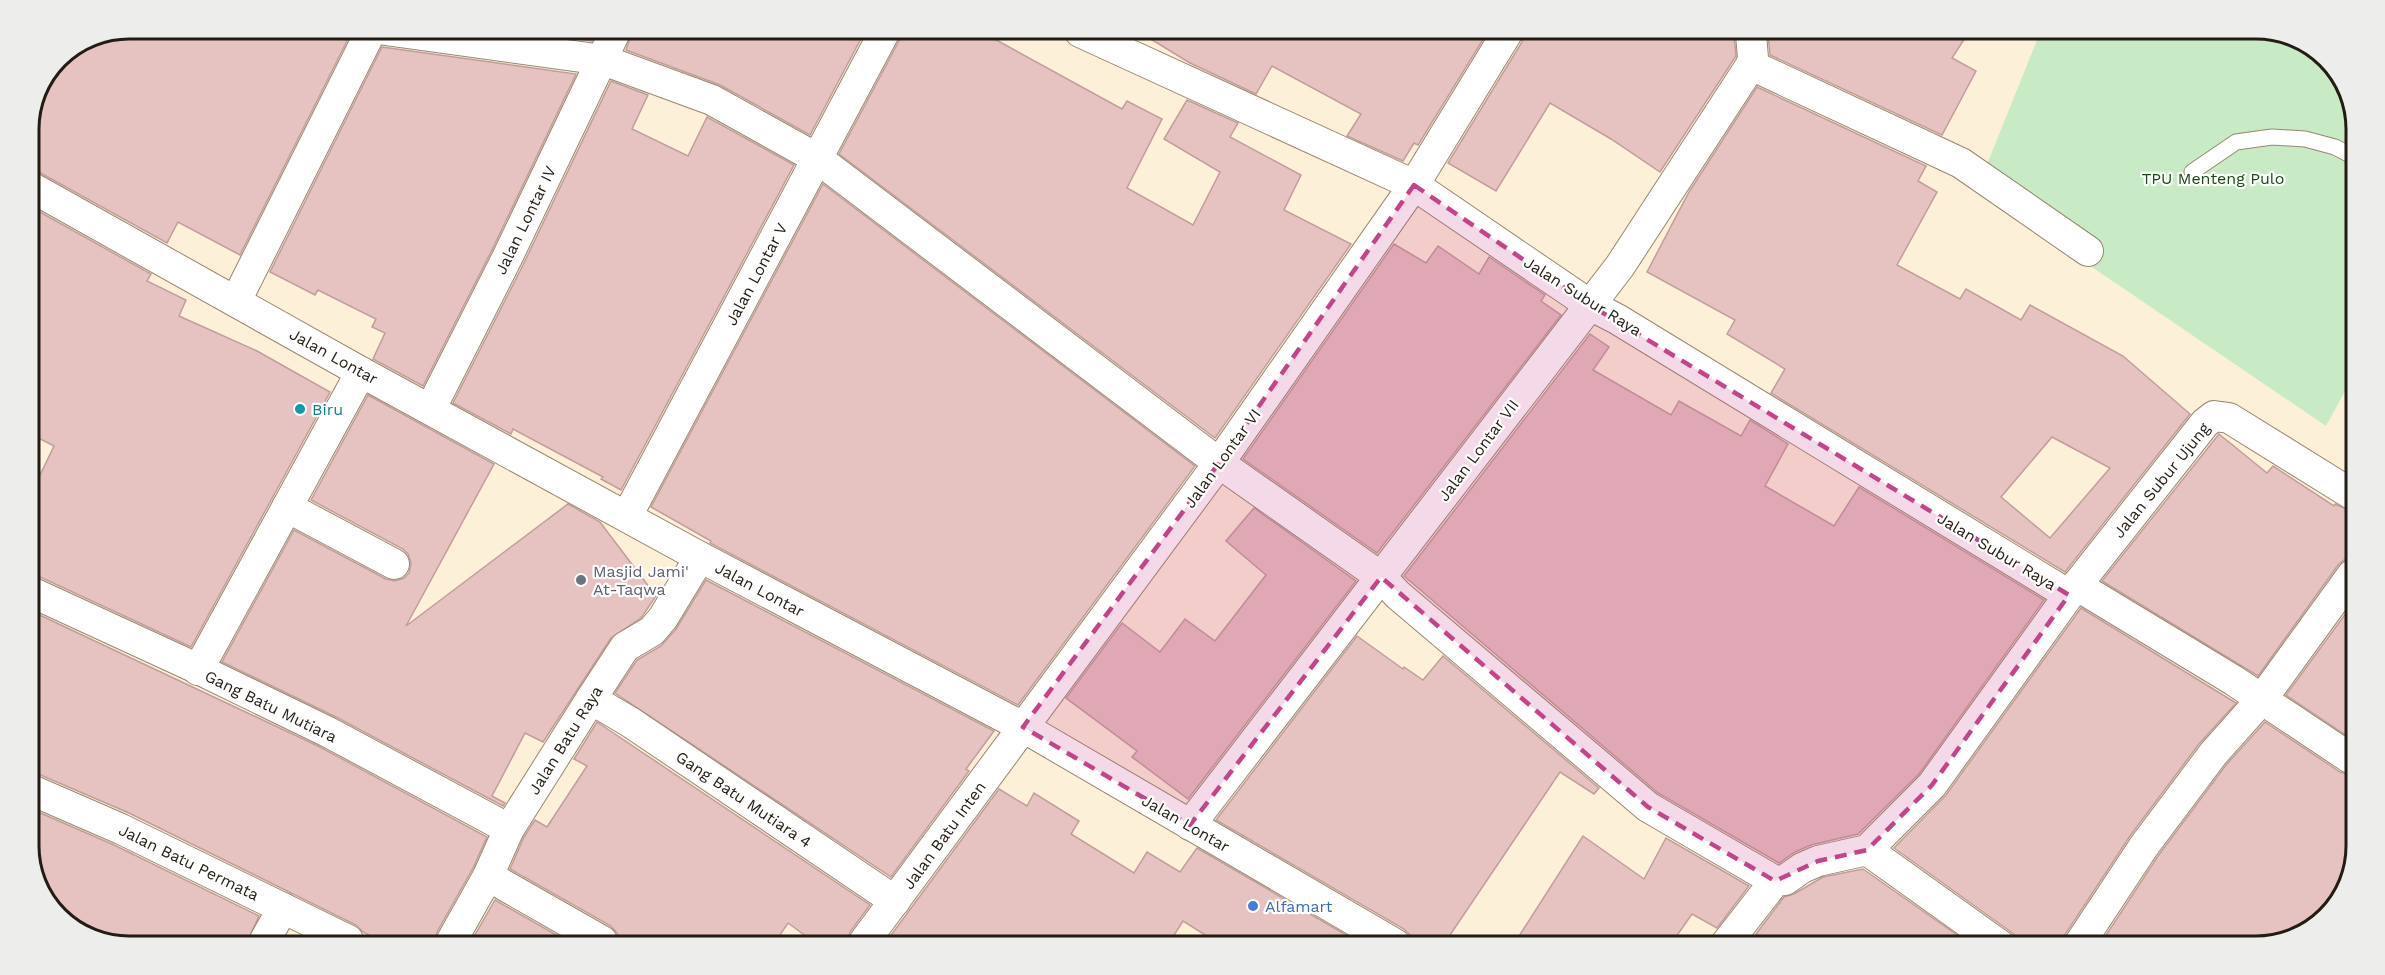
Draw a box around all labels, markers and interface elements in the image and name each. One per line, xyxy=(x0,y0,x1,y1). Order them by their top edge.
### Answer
street label: Jalan Lontar IV xyxy=(491,163,560,278)
park label: TPU Menteng Pulo xyxy=(2142,169,2284,188)
street label: Jalan Lontar V xyxy=(722,220,791,329)
street label: Jalan Subur Raya xyxy=(1520,253,1645,340)
street label: Jalan Lontar xyxy=(286,324,382,389)
street label: Jalan Lontar VII xyxy=(1434,396,1523,505)
place label: Biru xyxy=(312,400,343,419)
marker: Biru xyxy=(293,402,307,416)
street label: Jalan Lontar VI xyxy=(1180,405,1265,512)
street label: Jalan Subur Ujung xyxy=(2109,419,2214,542)
street label: Jalan Subur Raya xyxy=(1934,509,2060,594)
street label: Jalan Lontar xyxy=(712,558,808,621)
place label: Masjid Jami' At-Taqwa xyxy=(593,562,689,599)
marker: Masjid Jami' At-Taqwa xyxy=(574,573,588,587)
street label: Gang Batu Mutiara xyxy=(202,666,340,747)
street label: Jalan Batu Raya xyxy=(524,682,607,798)
street label: Gang Batu Mutiara 4 xyxy=(672,747,815,852)
street label: Jalan Batu Inten xyxy=(899,778,990,893)
street label: Jalan Lontar xyxy=(1138,791,1233,856)
street label: Jalan Batu Permata xyxy=(116,820,262,905)
place label: Alfamart xyxy=(1265,897,1333,916)
marker: Alfamart xyxy=(1246,899,1260,913)

